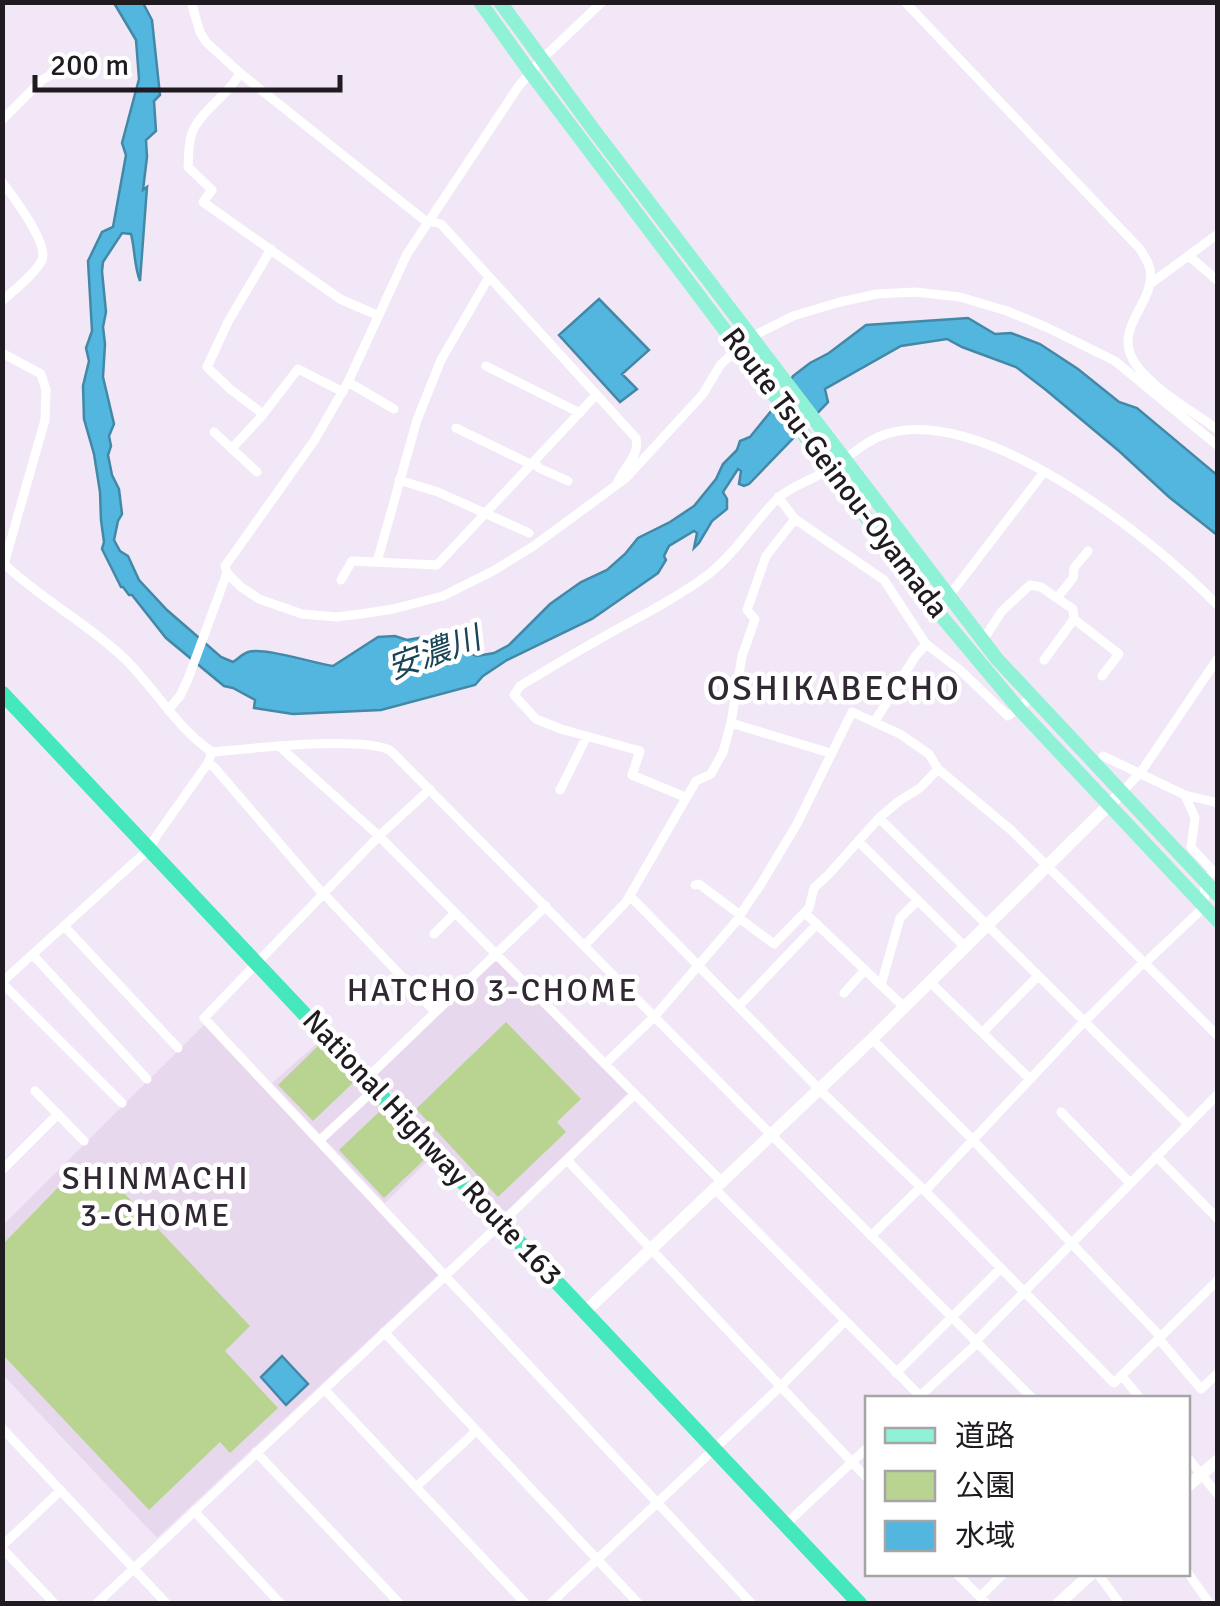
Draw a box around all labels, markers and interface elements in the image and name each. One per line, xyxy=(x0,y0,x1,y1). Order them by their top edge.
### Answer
scale bar xyxy=(35,30,340,92)
text: 200 m xyxy=(50,47,129,84)
street label: Route Tsu-Geinou-Oyamada xyxy=(714,320,956,626)
water label: 安濃川 xyxy=(382,617,489,688)
district label: OSHIKABECHO xyxy=(707,667,961,710)
district label: HATCHO 3-CHOME xyxy=(347,971,639,1010)
street label: National Highway Route 163 xyxy=(294,1002,570,1294)
district label: SHINMACHI 3-CHOME xyxy=(62,1159,250,1235)
legend xyxy=(865,1396,1190,1576)
text: 道路 xyxy=(955,1418,1015,1455)
text: 公園 xyxy=(955,1468,1015,1505)
text: 水域 xyxy=(955,1518,1015,1555)

